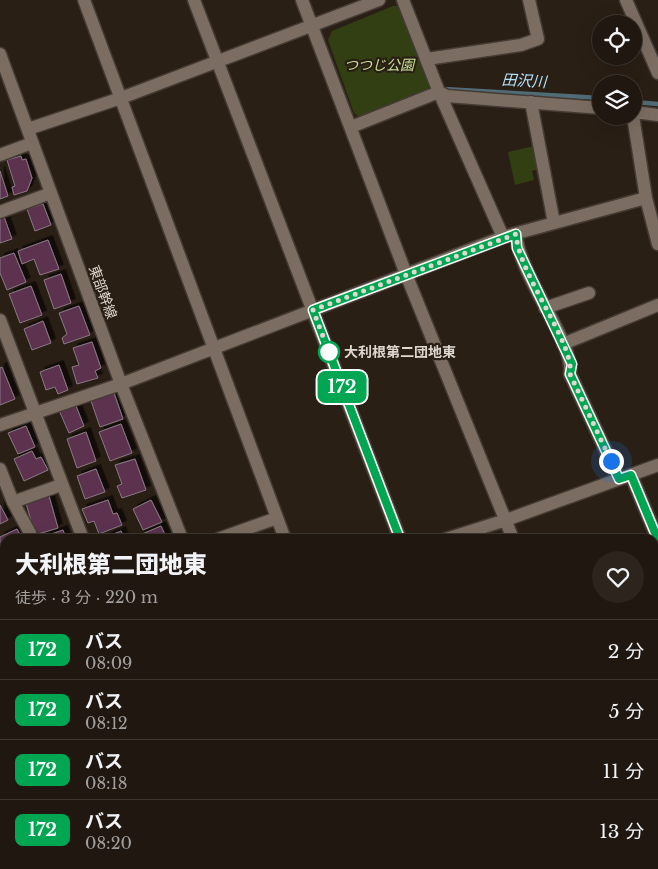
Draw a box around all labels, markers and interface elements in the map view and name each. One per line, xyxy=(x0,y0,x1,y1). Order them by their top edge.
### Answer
map controls xyxy=(592,15,642,125)
button: locate xyxy=(592,15,642,65)
park label: つつじ公園 xyxy=(344,56,416,74)
water label: 田沢川 xyxy=(501,70,549,91)
button: layers xyxy=(592,75,642,125)
street label: 東部幹線 xyxy=(85,263,121,321)
marker: 大利根第二団地東 xyxy=(318,341,340,363)
place label: 大利根第二団地東 xyxy=(344,343,456,361)
line badge: 172 xyxy=(313,371,371,403)
text: 172 xyxy=(328,376,356,398)
your location xyxy=(599,449,624,474)
text: 大利根第二団地東 xyxy=(15,550,207,579)
button: heart xyxy=(592,551,644,603)
text: 徒歩 · 3 分 · 220 m xyxy=(15,587,158,607)
text: バス xyxy=(85,630,123,653)
text: 172 xyxy=(28,639,57,661)
text: 2 分 xyxy=(608,640,644,663)
text: 08:09 xyxy=(85,653,132,673)
text: バス xyxy=(85,690,123,713)
text: 172 xyxy=(28,699,57,721)
text: 5 分 xyxy=(609,700,644,723)
text: 08:12 xyxy=(85,713,128,733)
text: バス xyxy=(85,750,123,773)
text: 172 xyxy=(28,759,57,781)
text: 11 分 xyxy=(603,760,644,783)
text: 08:18 xyxy=(85,773,128,793)
text: バス xyxy=(85,810,123,833)
text: 172 xyxy=(28,819,57,841)
text: 13 分 xyxy=(599,820,644,843)
text: 08:20 xyxy=(85,833,132,853)

